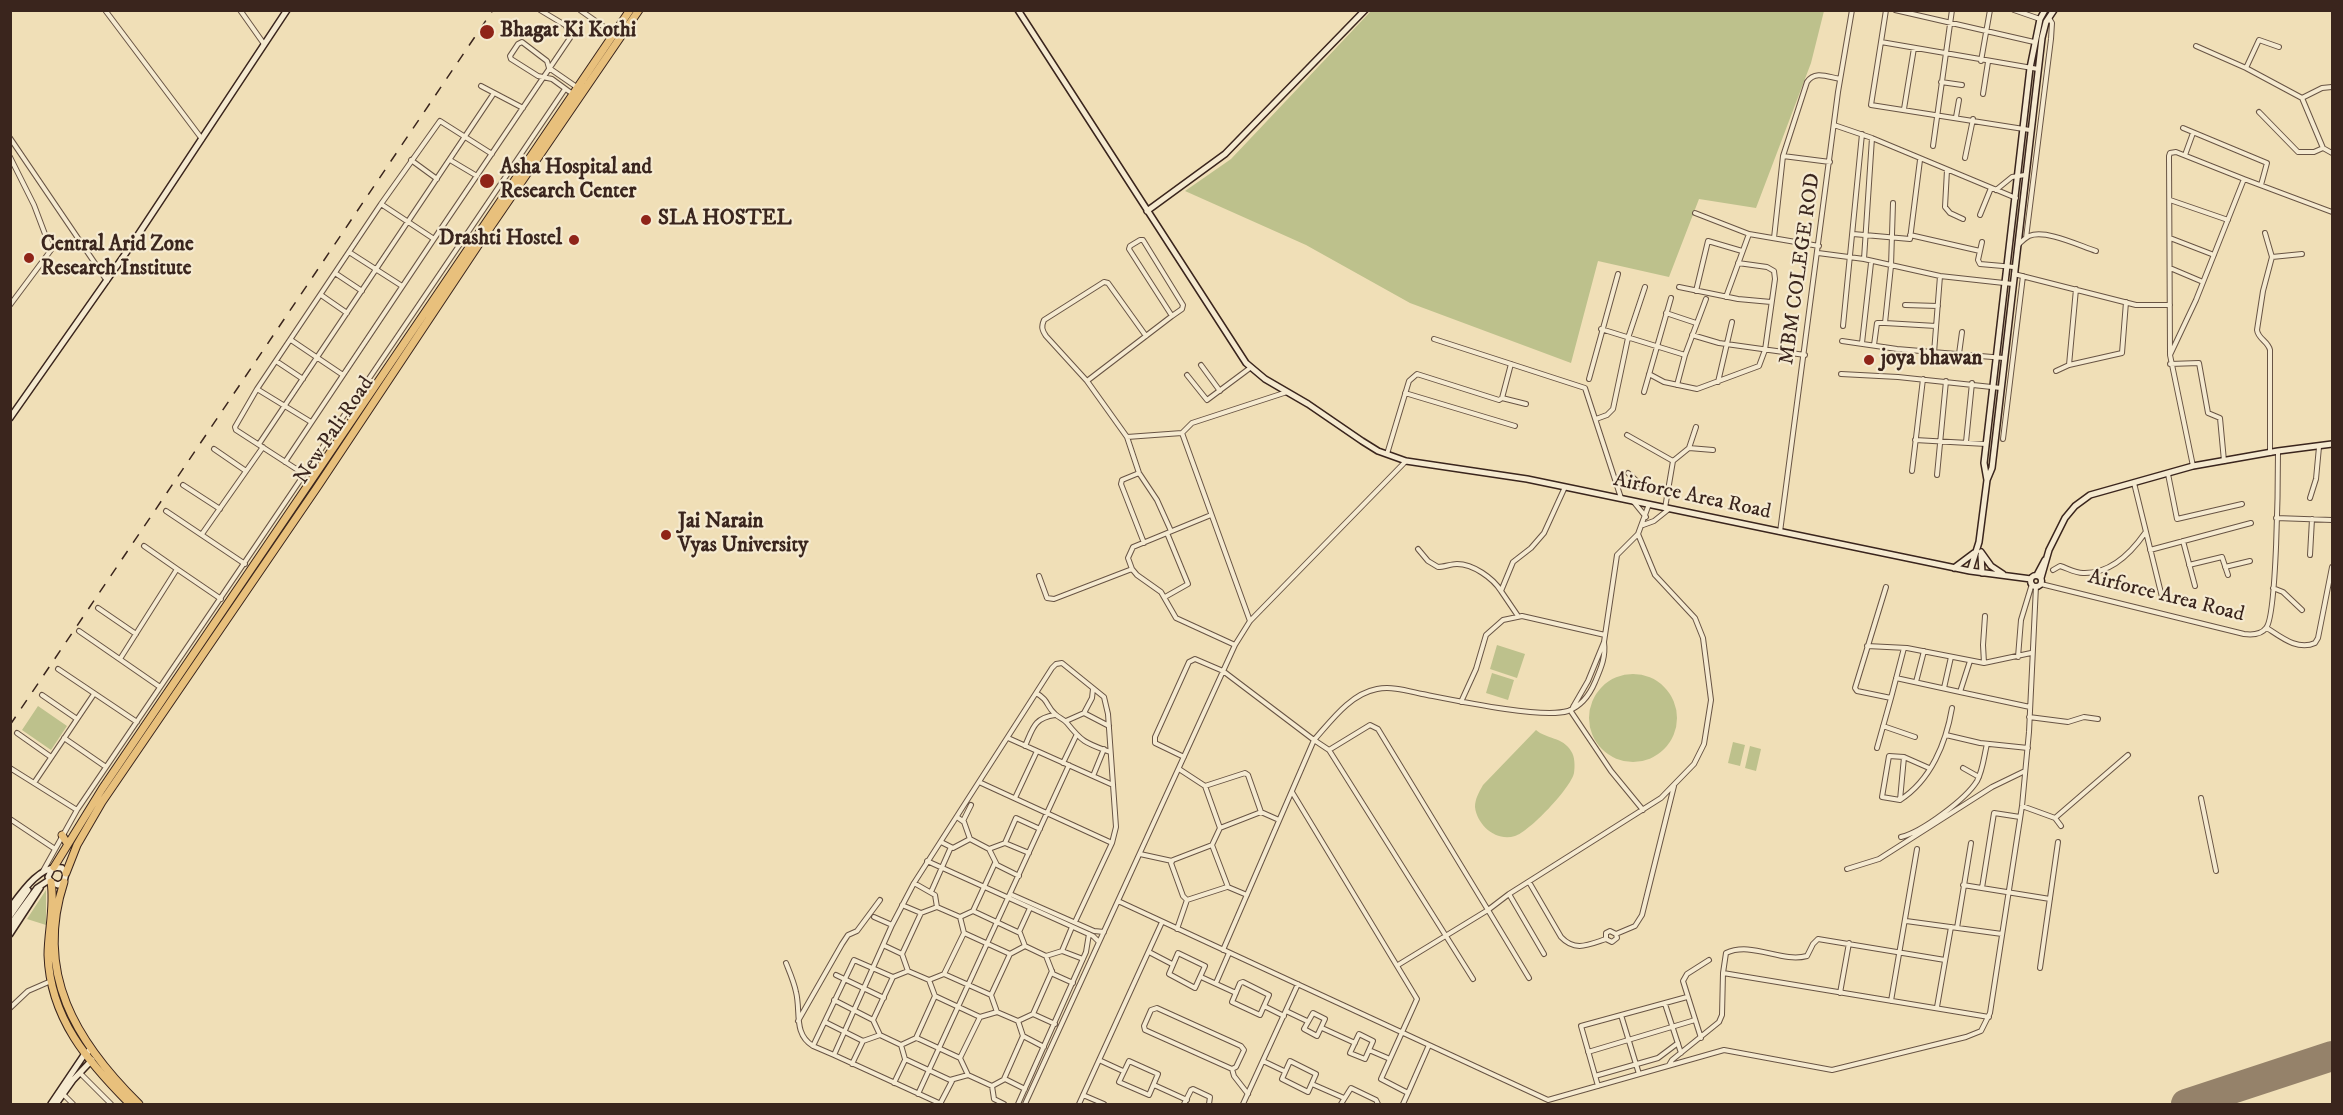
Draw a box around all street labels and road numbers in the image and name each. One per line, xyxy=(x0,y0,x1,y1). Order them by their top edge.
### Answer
street label: MBM COLEGE ROD xyxy=(1775,172,1827,366)
street label: New Pali Road xyxy=(290,372,380,490)
street label: Airforce Area Road xyxy=(1611,468,1773,526)
street label: Airforce Area Road xyxy=(2085,565,2247,629)

